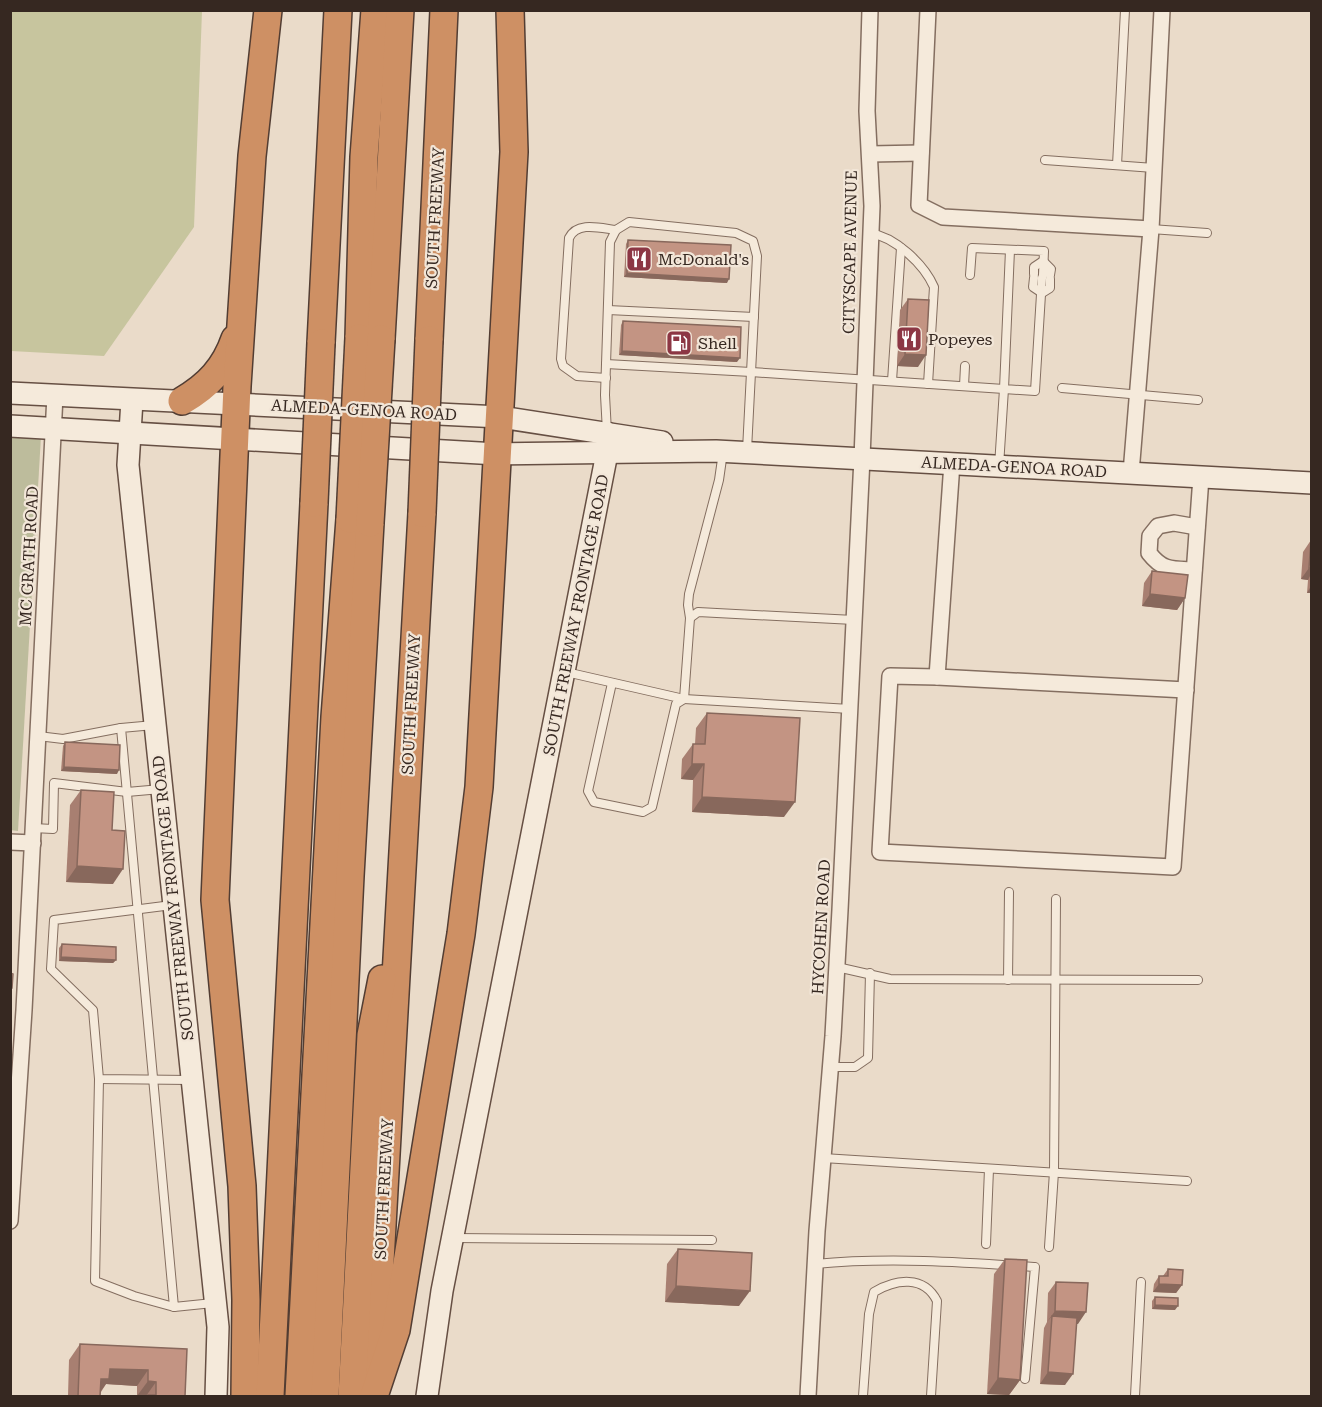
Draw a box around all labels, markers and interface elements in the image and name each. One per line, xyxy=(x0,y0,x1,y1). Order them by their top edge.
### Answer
street label: SOUTH FREEWAY xyxy=(422,147,448,289)
street label: CITYSCAPE AVENUE xyxy=(839,170,861,334)
restaurant icon: McDonald's xyxy=(624,244,654,274)
place label: McDonald's xyxy=(658,250,750,269)
restaurant icon: Popeyes xyxy=(894,324,924,354)
fuel station icon: Shell xyxy=(664,328,694,358)
place label: Popeyes xyxy=(928,330,993,349)
place label: Shell xyxy=(698,334,737,353)
street label: ALMEDA-GENOA ROAD xyxy=(270,396,458,424)
street label: ALMEDA-GENOA ROAD xyxy=(920,453,1108,481)
street label: SOUTH FREEWAY FRONTAGE ROAD xyxy=(539,473,613,757)
street label: MC GRATH ROAD xyxy=(16,486,42,626)
street label: SOUTH FREEWAY xyxy=(398,633,424,775)
street label: SOUTH FREEWAY FRONTAGE ROAD xyxy=(149,755,197,1041)
street label: HYCOHEN ROAD xyxy=(808,859,834,995)
street label: SOUTH FREEWAY xyxy=(371,1118,397,1260)

